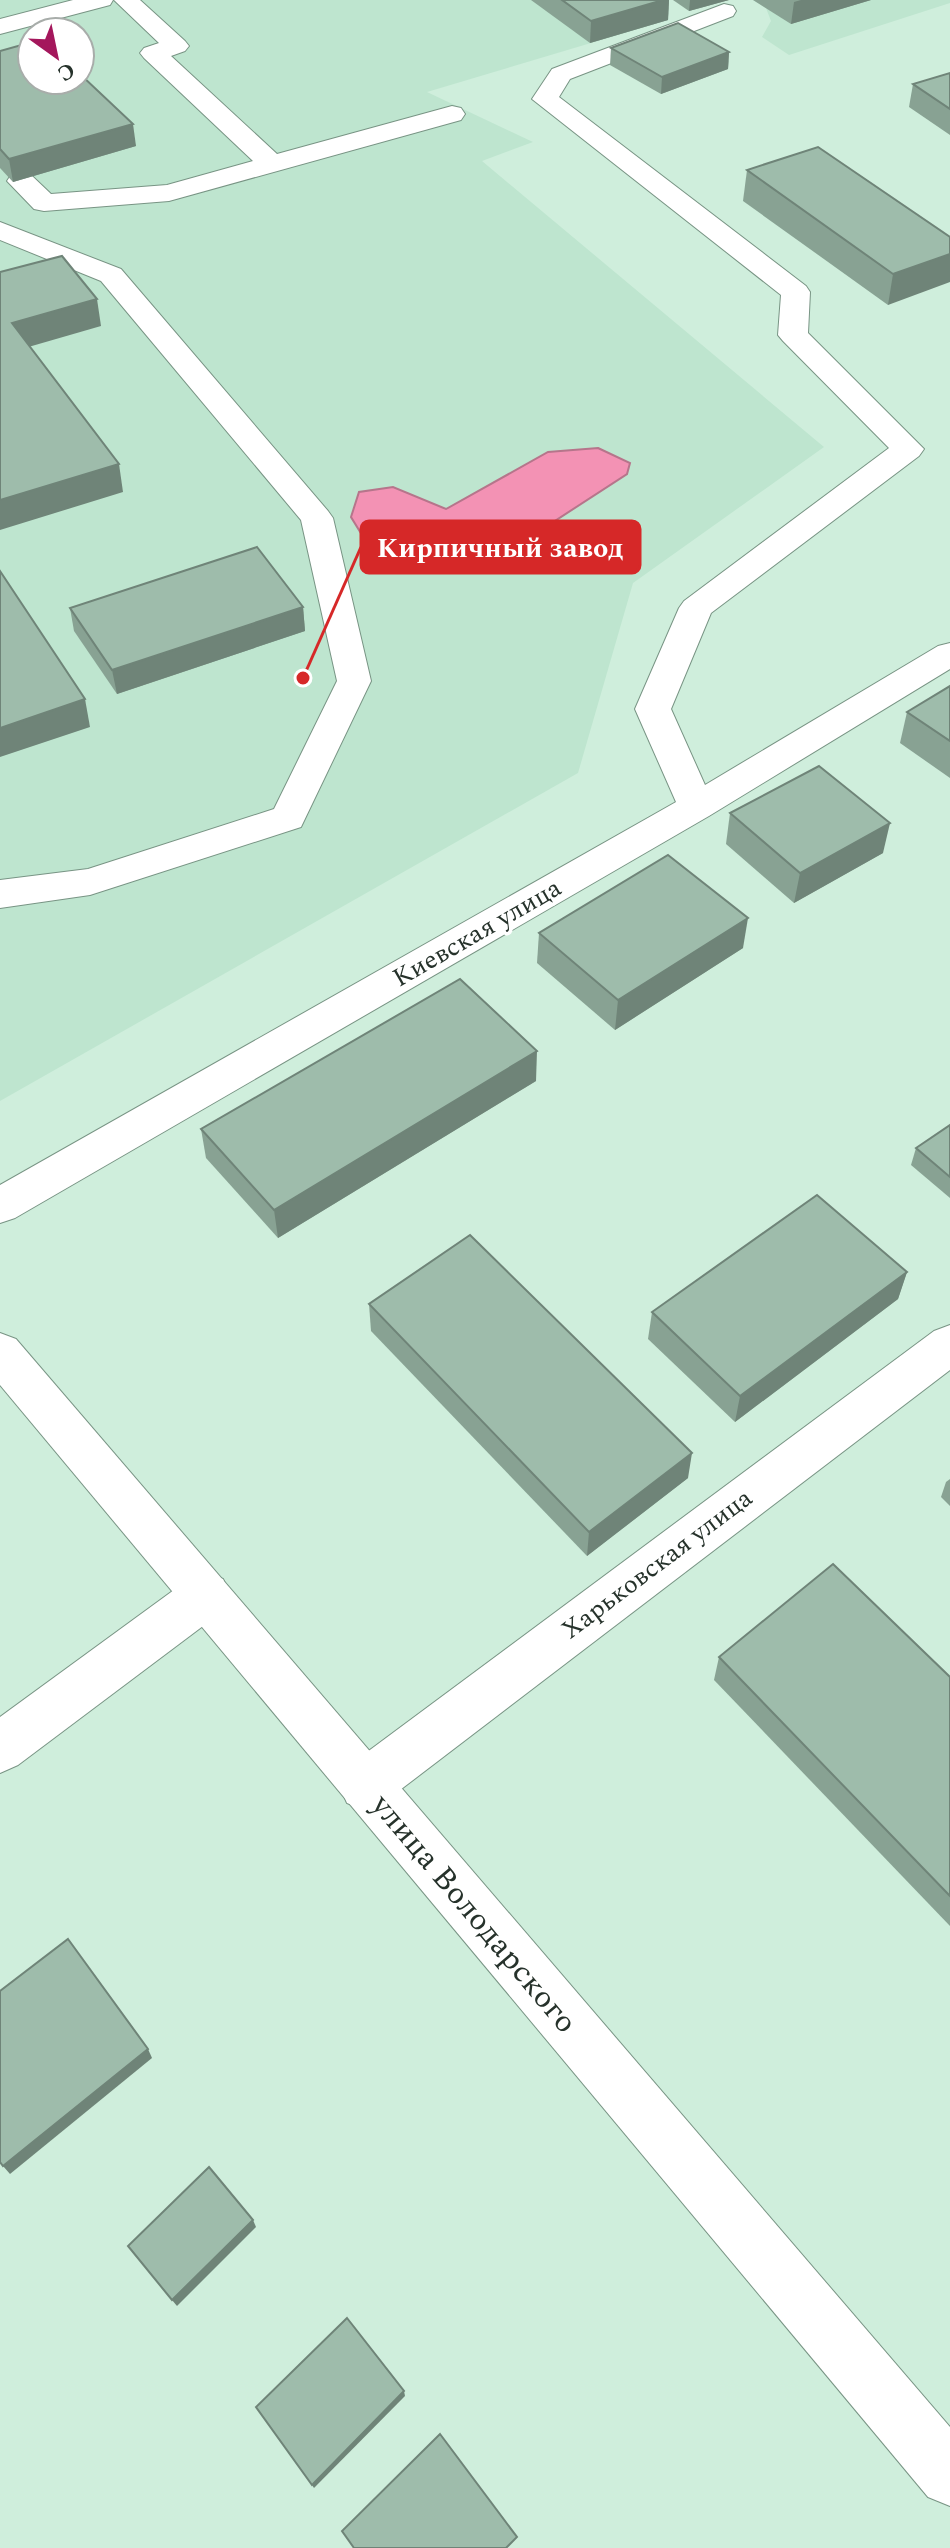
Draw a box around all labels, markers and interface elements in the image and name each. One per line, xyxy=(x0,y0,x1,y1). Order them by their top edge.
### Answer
north arrow xyxy=(16,16,96,96)
text: С xyxy=(51,53,82,90)
callout: Кирпичный завод xyxy=(361,521,640,573)
text: Кирпичный завод xyxy=(377,527,623,570)
street label: Киевская улица xyxy=(385,868,569,998)
street label: Харьковская улица xyxy=(553,1479,761,1649)
street label: улица Володарского xyxy=(358,1783,589,2045)

